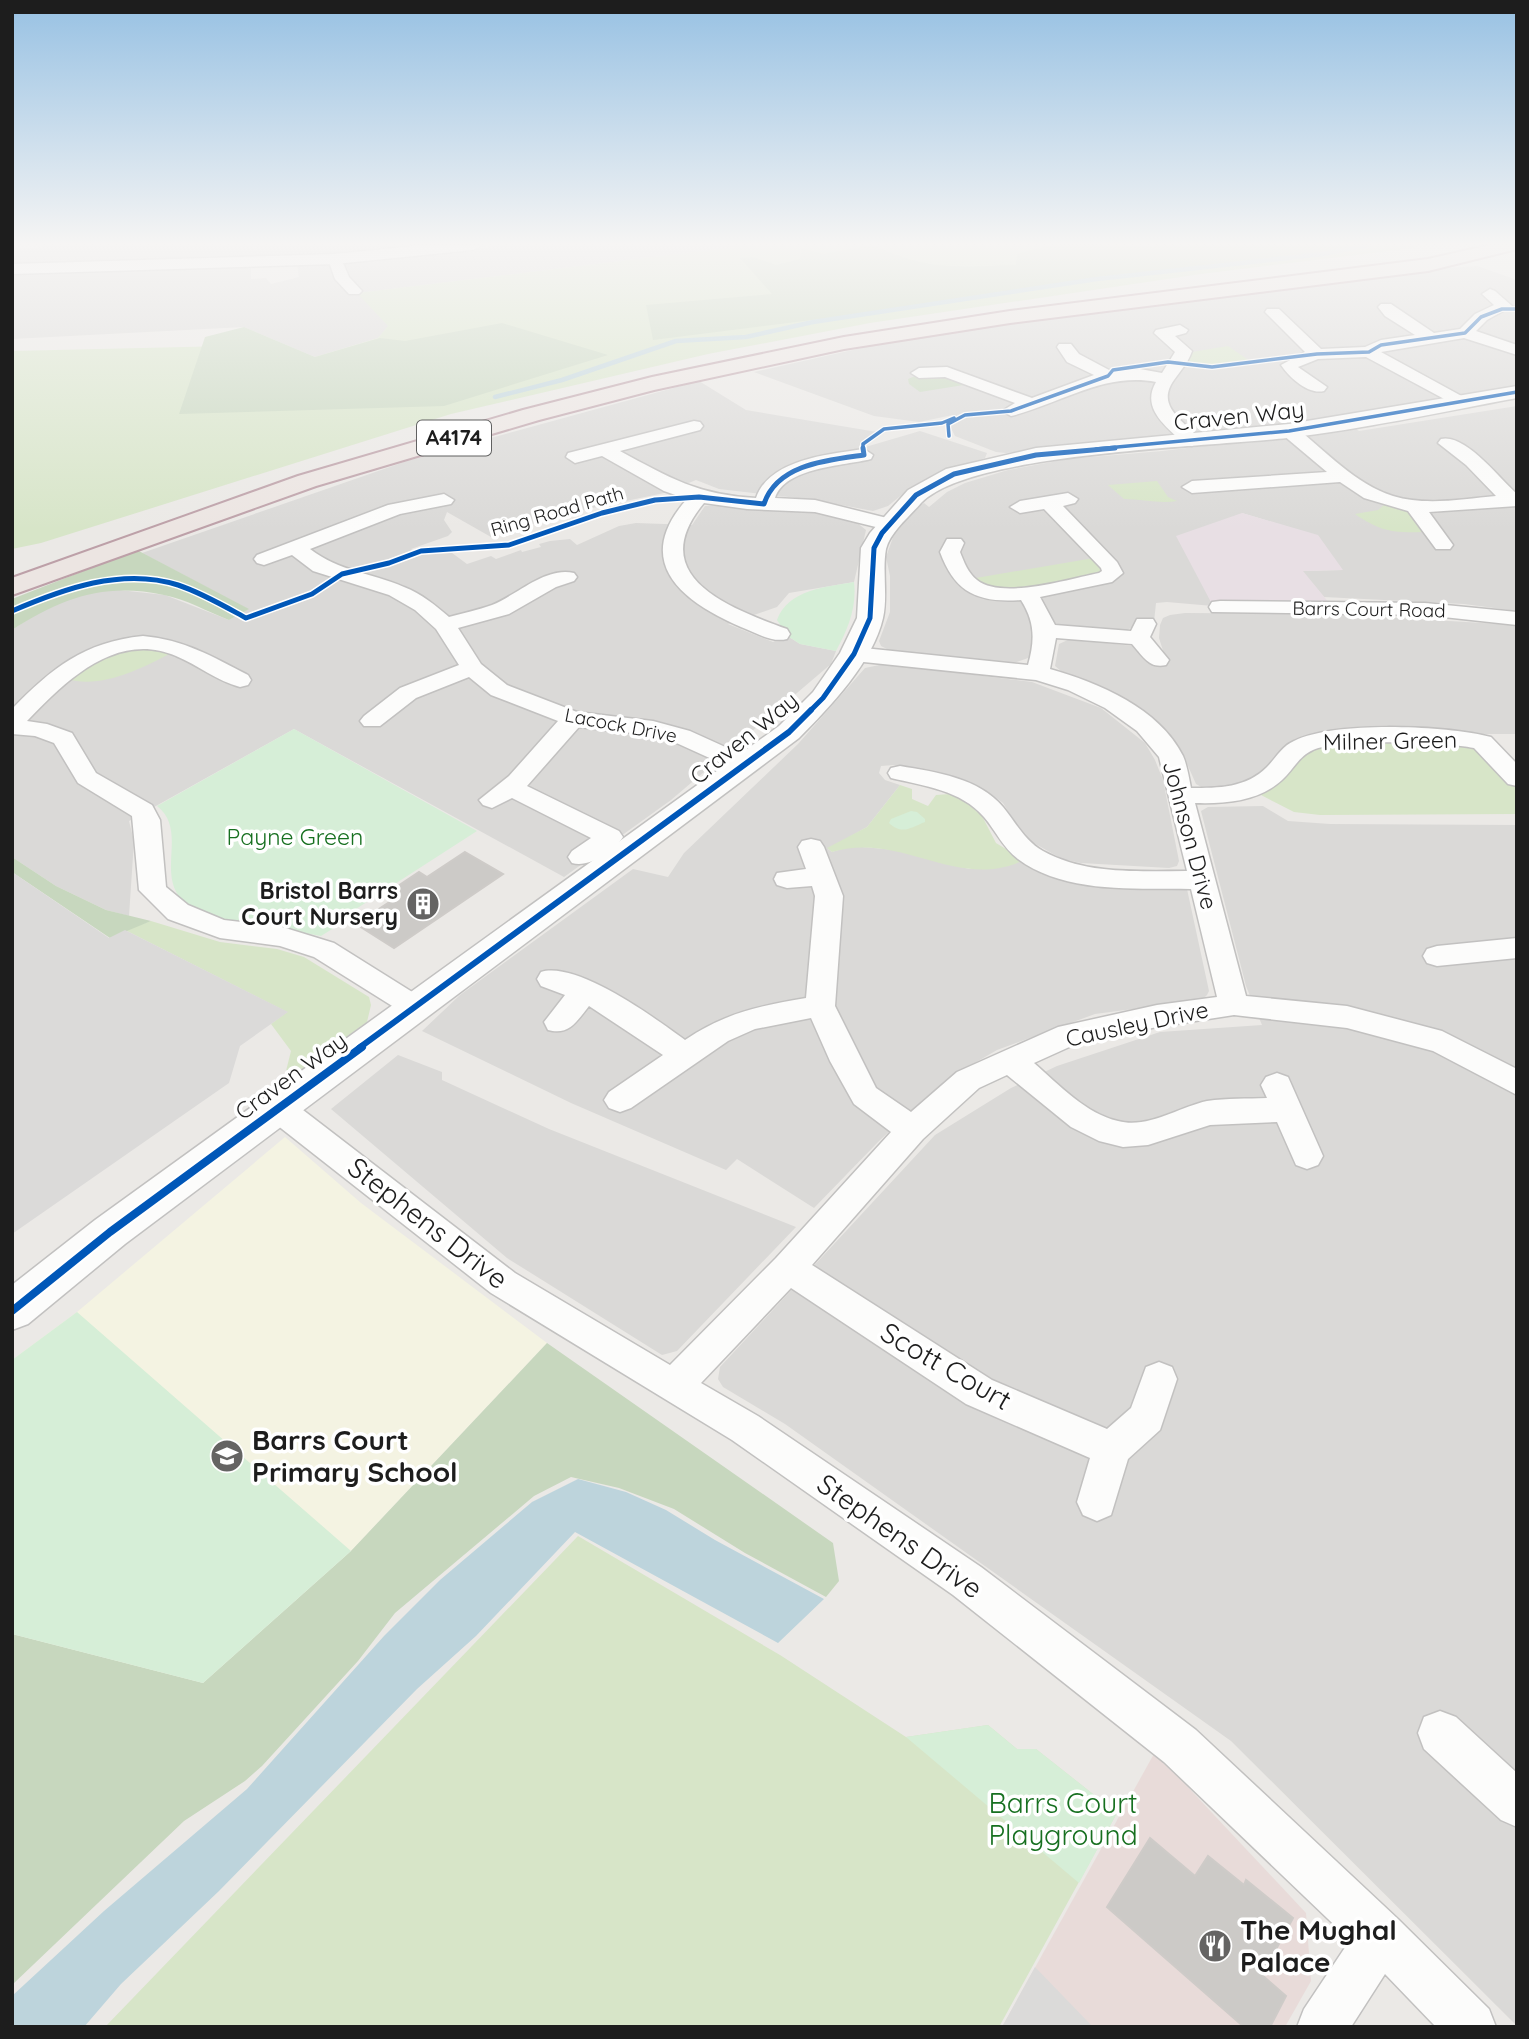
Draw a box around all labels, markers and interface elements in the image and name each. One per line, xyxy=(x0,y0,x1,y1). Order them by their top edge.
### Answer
street label: Craven Way xyxy=(1172,394,1306,437)
road number: A4174 xyxy=(417,420,491,456)
street label: Ring Road Path xyxy=(488,481,626,541)
street label: Barrs Court Road xyxy=(1292,596,1446,622)
street label: Craven Way xyxy=(684,685,804,790)
street label: Lacock Drive xyxy=(563,702,679,748)
street label: Milner Green xyxy=(1323,725,1457,756)
street label: Johnson Drive xyxy=(1157,757,1224,913)
park label: Payne Green xyxy=(227,822,363,851)
place label: Bristol Barrs Court Nursery xyxy=(241,876,398,931)
building icon: Bristol Barrs Court Nursery xyxy=(404,885,442,923)
street label: Causley Drive xyxy=(1063,994,1211,1053)
street label: Craven Way xyxy=(229,1025,352,1126)
street label: Stephens Drive xyxy=(341,1149,516,1296)
street label: Scott Court xyxy=(875,1314,1018,1417)
place label: Barrs Court Primary School xyxy=(252,1422,458,1489)
school or university icon: Barrs Court Primary School xyxy=(208,1437,246,1475)
street label: Stephens Drive xyxy=(811,1466,990,1606)
park label: Barrs Court Playground xyxy=(988,1785,1138,1852)
place label: The Mughal Palace xyxy=(1240,1912,1397,1979)
restaurant icon: The Mughal Palace xyxy=(1196,1927,1234,1965)

